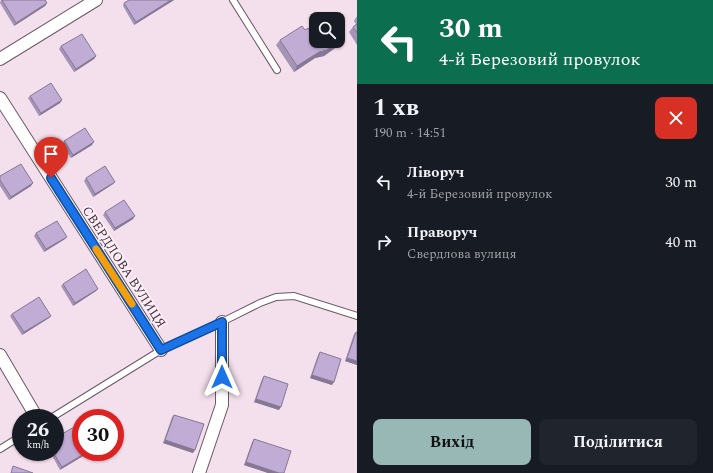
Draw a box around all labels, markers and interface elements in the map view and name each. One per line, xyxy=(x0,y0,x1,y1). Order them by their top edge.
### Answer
text: 30 m xyxy=(439,7,503,50)
map controls xyxy=(309,12,345,48)
button: search xyxy=(309,12,345,48)
icon: left xyxy=(373,16,425,68)
text: 4-й Березовий провулок xyxy=(439,46,640,73)
text: 1 хв xyxy=(373,90,419,126)
button: close xyxy=(655,97,697,139)
text: 190 m · 14:51 xyxy=(373,123,446,143)
pin xyxy=(34,137,68,178)
icon: arrive xyxy=(40,143,62,165)
text: Ліворуч xyxy=(407,161,464,184)
icon: left xyxy=(373,171,395,193)
text: 30 m xyxy=(665,171,697,194)
text: 4-й Березовий провулок xyxy=(407,184,553,204)
street label: СВЕРДЛОВА ВУЛИЦЯ xyxy=(77,202,171,332)
text: Праворуч xyxy=(407,221,477,244)
icon: right xyxy=(373,231,395,253)
text: 40 m xyxy=(665,231,697,254)
text: Свердлова вулиця xyxy=(407,244,516,264)
position arrow xyxy=(201,356,243,398)
speed limit sign: 30 xyxy=(72,409,124,461)
text: 26 xyxy=(27,415,49,445)
button: Вихід xyxy=(373,419,531,465)
button: Поділитися xyxy=(539,419,697,465)
text: km/h xyxy=(27,437,49,453)

